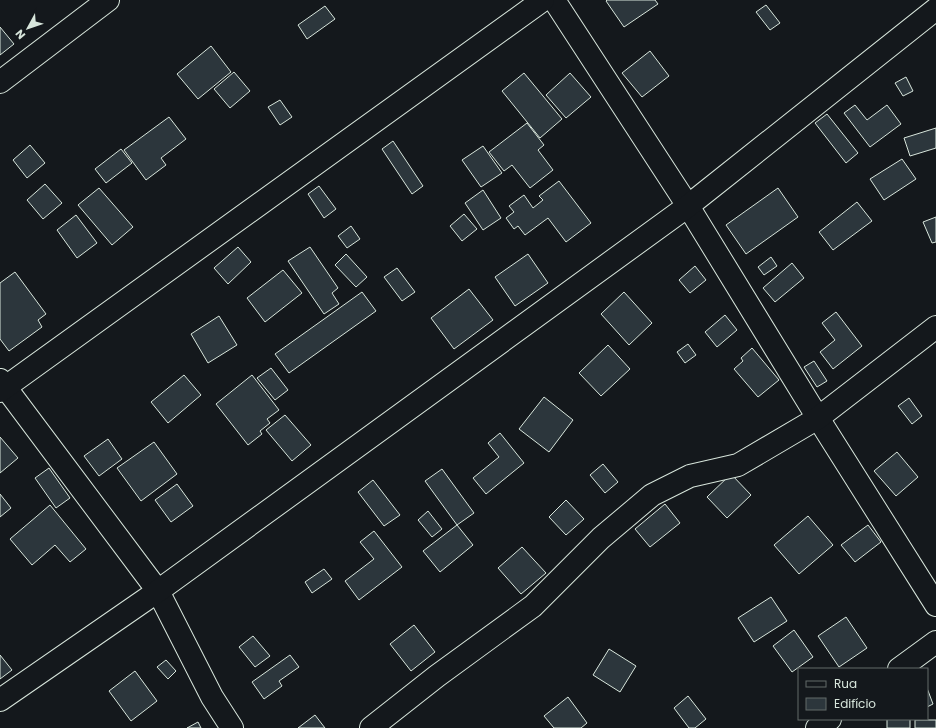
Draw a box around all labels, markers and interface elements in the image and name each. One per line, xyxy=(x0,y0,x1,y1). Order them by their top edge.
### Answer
north arrow xyxy=(8,8,48,48)
text: N xyxy=(12,26,29,43)
legend xyxy=(798,668,928,720)
text: Rua xyxy=(834,675,857,692)
text: Edifício xyxy=(834,695,876,712)

